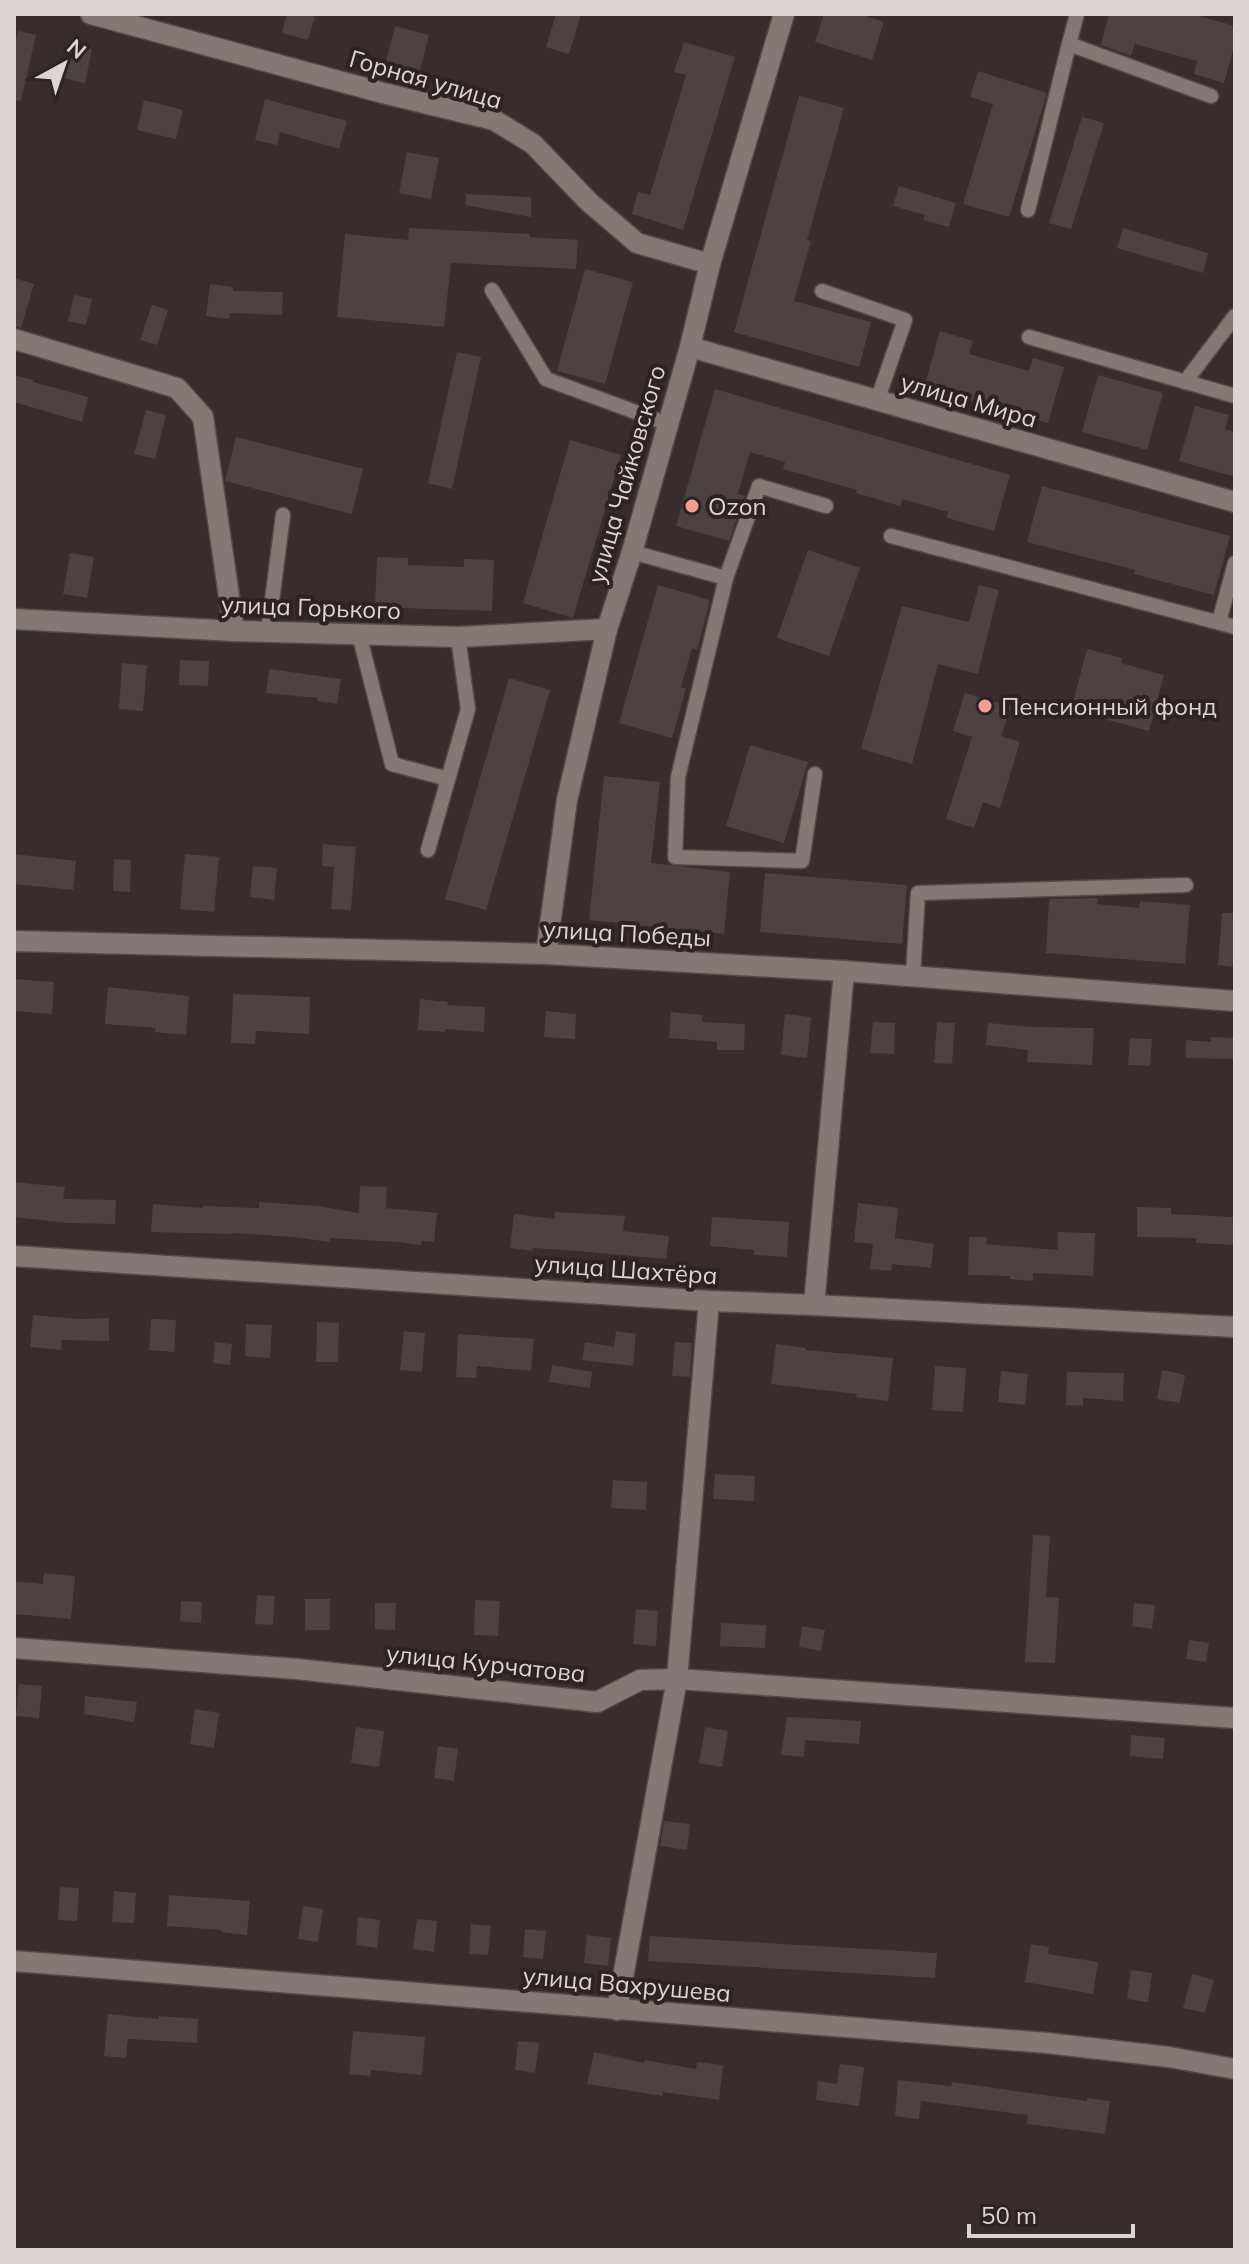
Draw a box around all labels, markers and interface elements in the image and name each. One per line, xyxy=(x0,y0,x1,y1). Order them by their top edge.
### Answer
north arrow xyxy=(24,24,104,104)
text: N xyxy=(61,33,92,65)
street label: Горная улица xyxy=(346,43,506,115)
street label: улица Чайковского xyxy=(580,361,672,587)
street label: улица Мира xyxy=(897,366,1041,434)
place label: Ozon xyxy=(708,491,767,521)
marker: Ozon xyxy=(683,497,701,515)
street label: улица Горького xyxy=(221,589,401,625)
place label: Пенсионный фонд xyxy=(1001,691,1217,721)
marker: Пенсионный фонд xyxy=(976,697,994,715)
street label: улица Победы xyxy=(542,914,712,952)
street label: улица Шахтёра xyxy=(534,1248,718,1290)
street label: улица Курчатова xyxy=(385,1638,587,1688)
street label: улица Вахрушева xyxy=(522,1960,732,2008)
scale bar xyxy=(969,2188,1133,2238)
text: 50 m xyxy=(981,2200,1037,2230)

